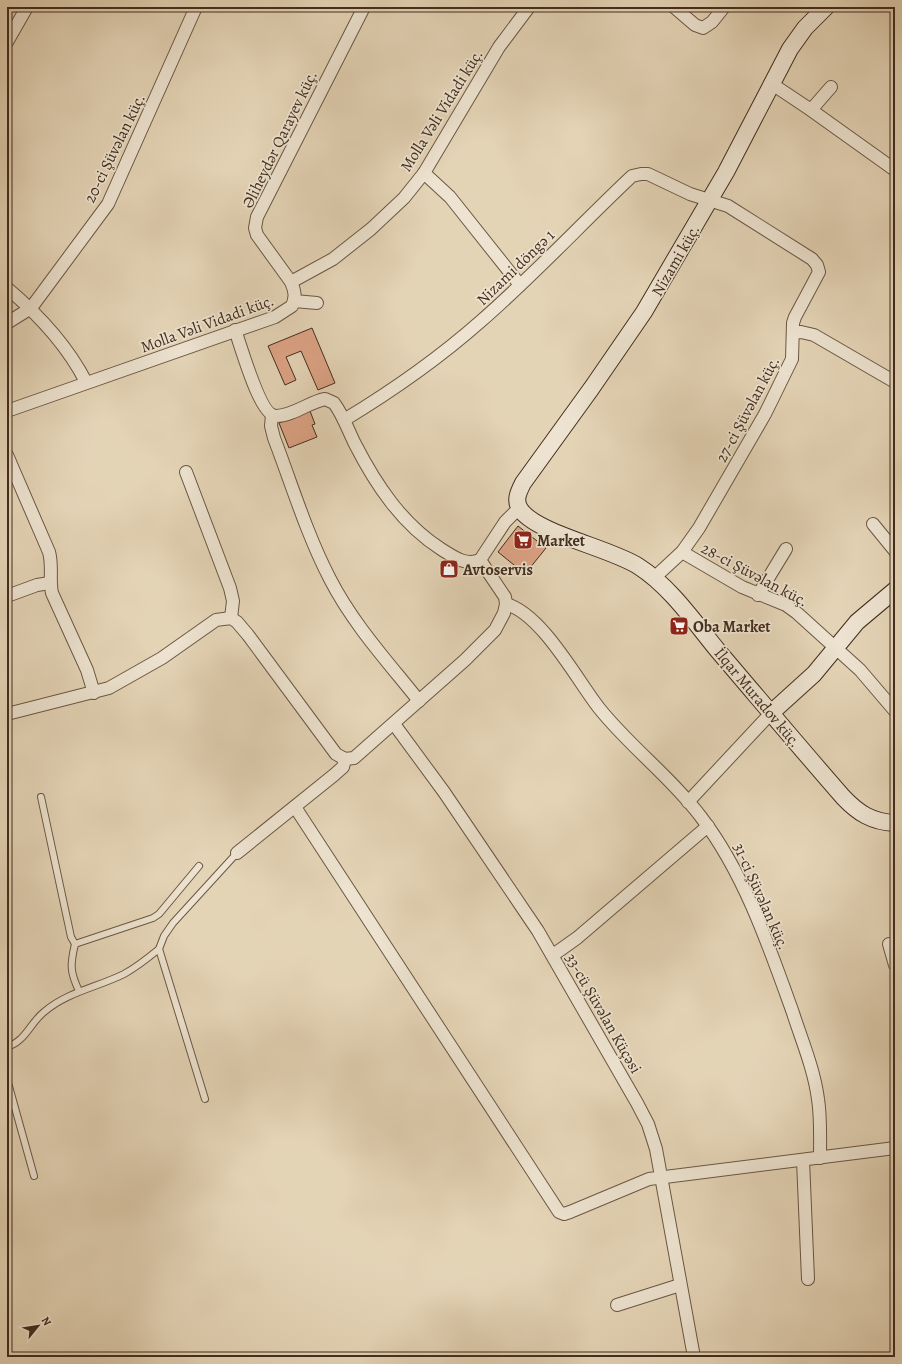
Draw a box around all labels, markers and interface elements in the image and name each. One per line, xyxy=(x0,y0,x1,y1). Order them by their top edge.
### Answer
street label: Molla Vəli Vidadi küç. xyxy=(395,45,488,176)
street label: Əliheydər Qarayev küç. xyxy=(237,67,323,212)
street label: 20-ci Şüvəlan küç. xyxy=(79,90,151,207)
street label: Nizami küç. xyxy=(646,221,705,300)
street label: Nizami döngə 1 xyxy=(472,224,560,311)
street label: Molla Vəli Vidadi küç. xyxy=(137,290,277,358)
street label: 27-ci Şüvəlan küç. xyxy=(711,353,785,466)
supermarket icon: Market xyxy=(512,529,534,551)
place label: Market xyxy=(537,530,586,552)
street label: 28-ci Şüvəlan küç. xyxy=(697,537,812,612)
shop icon: Avtoservis xyxy=(438,558,460,580)
place label: Avtoservis xyxy=(462,559,533,581)
supermarket icon: Oba Market xyxy=(668,615,690,637)
place label: Oba Market xyxy=(693,616,771,638)
street label: İlqar Muradov küç. xyxy=(709,643,806,752)
street label: 31-ci Şüvəlan küç. xyxy=(728,839,795,953)
street label: 33-cü Şüvəlan Küçəsi xyxy=(560,949,647,1078)
north arrow xyxy=(18,1306,58,1346)
text: N xyxy=(38,1314,55,1328)

